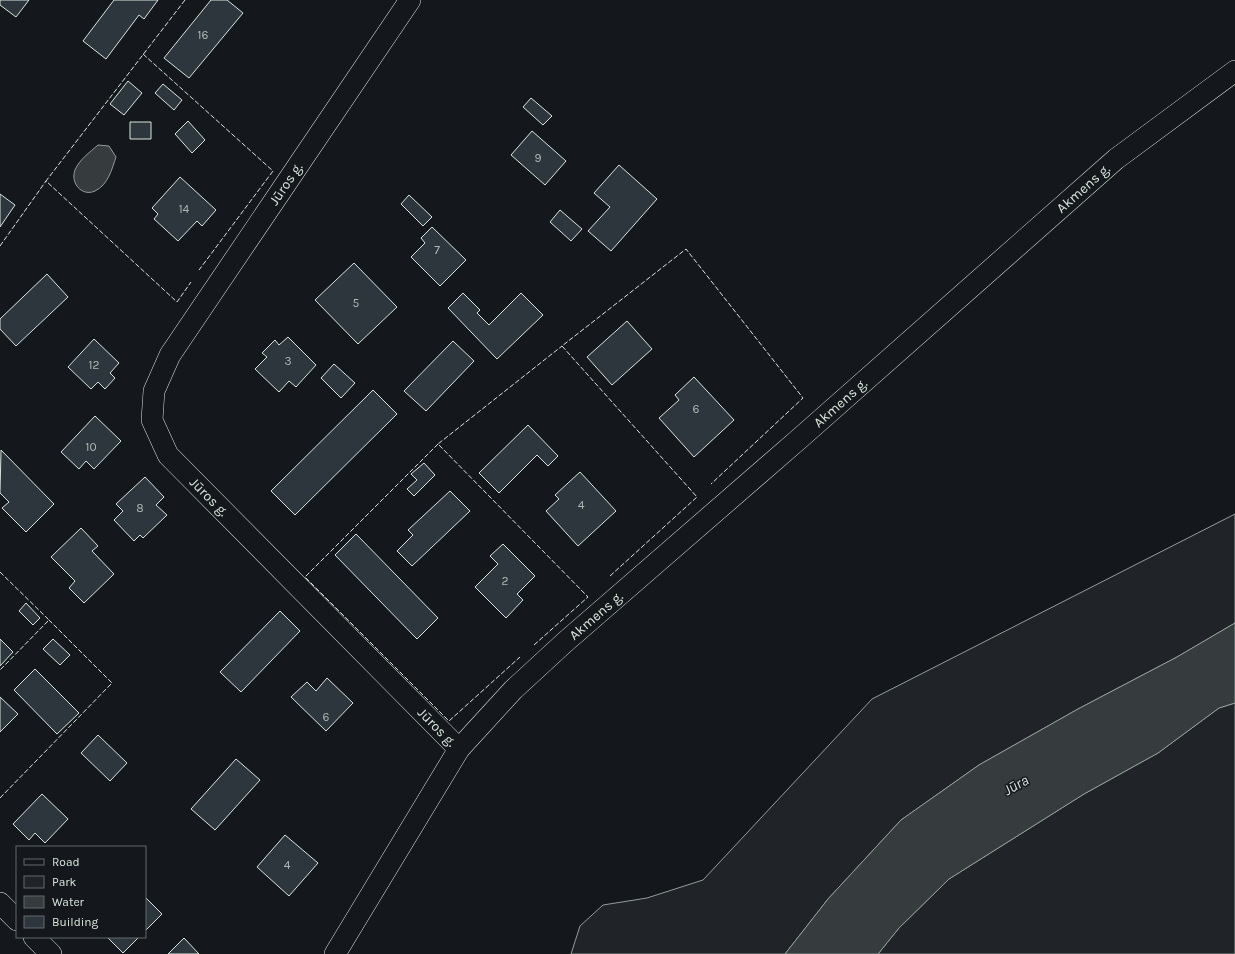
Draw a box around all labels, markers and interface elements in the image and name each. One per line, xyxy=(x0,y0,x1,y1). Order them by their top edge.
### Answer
house number: 16 xyxy=(198,28,209,42)
house number: 9 xyxy=(535,151,542,165)
street label: Jūros g. xyxy=(266,159,307,209)
street label: Akmens g. xyxy=(1053,160,1114,216)
house number: 14 xyxy=(179,202,190,216)
house number: 7 xyxy=(434,243,440,257)
house number: 5 xyxy=(353,296,360,310)
house number: 3 xyxy=(284,354,292,368)
house number: 12 xyxy=(89,358,100,372)
street label: Akmens g. xyxy=(810,374,871,431)
house number: 6 xyxy=(693,402,700,416)
house number: 10 xyxy=(85,440,97,454)
street label: Jūros g. xyxy=(186,474,232,520)
house number: 4 xyxy=(578,498,585,512)
house number: 8 xyxy=(136,501,144,515)
house number: 2 xyxy=(502,574,509,588)
street label: Akmens g. xyxy=(565,587,627,643)
street label: Jūros g. xyxy=(414,704,460,750)
house number: 6 xyxy=(323,710,330,724)
water label: Jūra xyxy=(1000,771,1032,799)
legend xyxy=(16,846,146,938)
text: Road xyxy=(52,855,80,869)
house number: 4 xyxy=(284,858,291,872)
text: Park xyxy=(52,875,77,889)
text: Water xyxy=(52,895,85,909)
text: Building xyxy=(52,915,99,929)

